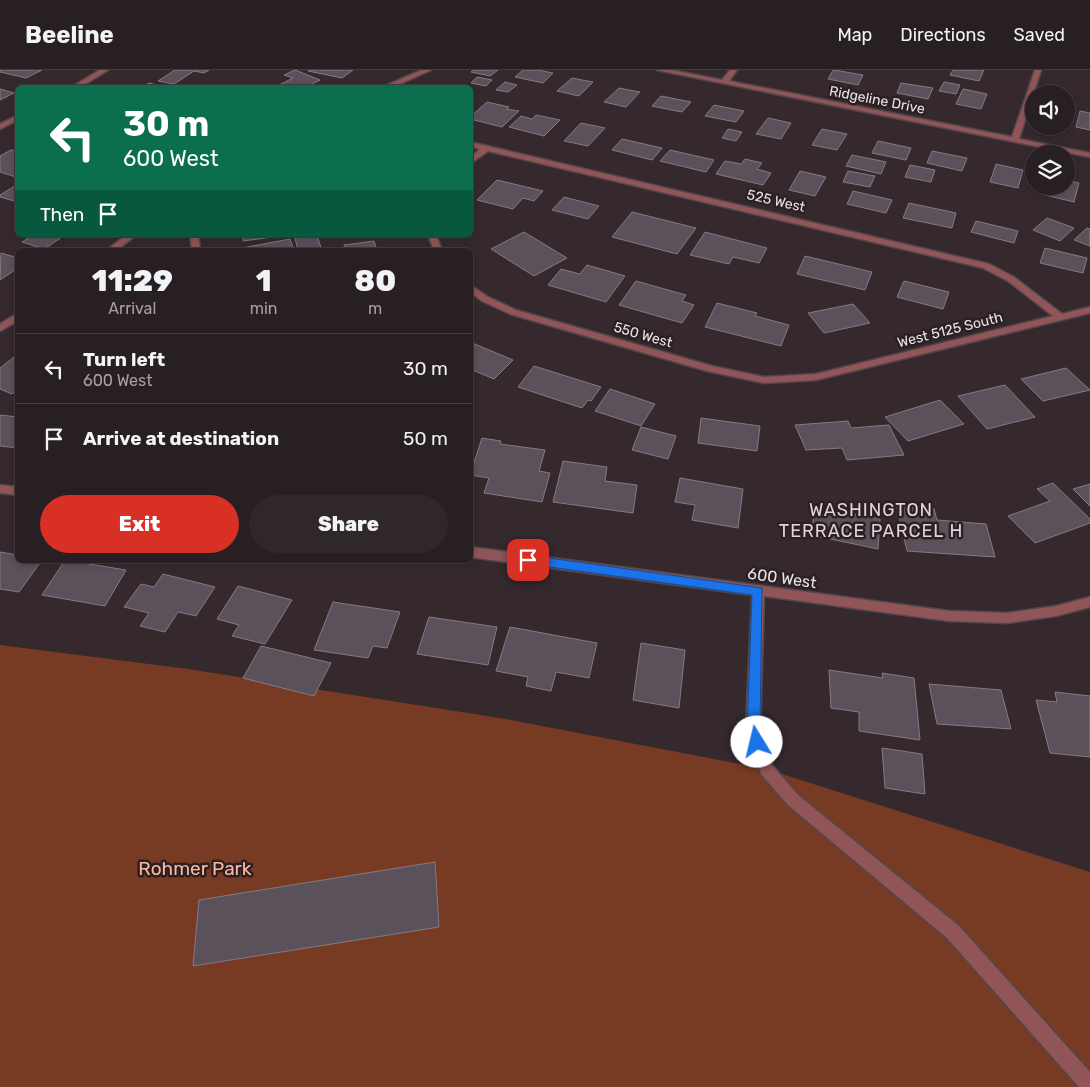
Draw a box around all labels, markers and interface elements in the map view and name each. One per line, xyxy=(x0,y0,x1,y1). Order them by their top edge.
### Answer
text: Beeline xyxy=(25,21,114,49)
text: Map xyxy=(837,24,872,46)
text: Directions xyxy=(900,24,986,46)
text: Saved xyxy=(1014,24,1065,46)
street label: Ridgeline Drive xyxy=(828,82,927,118)
map controls xyxy=(1025,85,1075,195)
button: sound xyxy=(1025,85,1075,135)
text: 30 m xyxy=(123,103,209,145)
icon: left xyxy=(40,105,105,170)
text: 600 West xyxy=(123,145,219,172)
button: layers xyxy=(1025,145,1075,195)
street label: 525 West xyxy=(745,186,807,216)
icon: arrive xyxy=(94,200,122,228)
text: Then xyxy=(40,203,84,226)
text: 11:29 xyxy=(92,263,173,299)
text: 1 xyxy=(256,263,271,299)
text: 80 xyxy=(354,263,396,299)
text: Arrival xyxy=(108,299,156,318)
text: min xyxy=(250,299,277,318)
text: m xyxy=(368,299,382,318)
street label: West 5125 South xyxy=(896,309,1004,351)
street label: 550 West xyxy=(612,319,675,352)
text: Turn left xyxy=(83,348,165,371)
icon: left xyxy=(40,355,68,383)
text: 30 m xyxy=(403,357,448,380)
text: 600 West xyxy=(83,371,152,390)
icon: arrive xyxy=(40,425,68,453)
text: Arrive at destination xyxy=(83,427,279,450)
text: 50 m xyxy=(403,427,448,450)
button: Exit xyxy=(40,495,239,553)
button: Share xyxy=(249,495,448,553)
district label: WASHINGTON TERRACE PARCEL H xyxy=(779,499,963,542)
pin xyxy=(507,539,549,581)
icon: arrive xyxy=(514,546,542,574)
street label: 600 West xyxy=(746,564,818,592)
position arrow xyxy=(730,715,782,767)
park label: Rohmer Park xyxy=(138,857,252,880)

